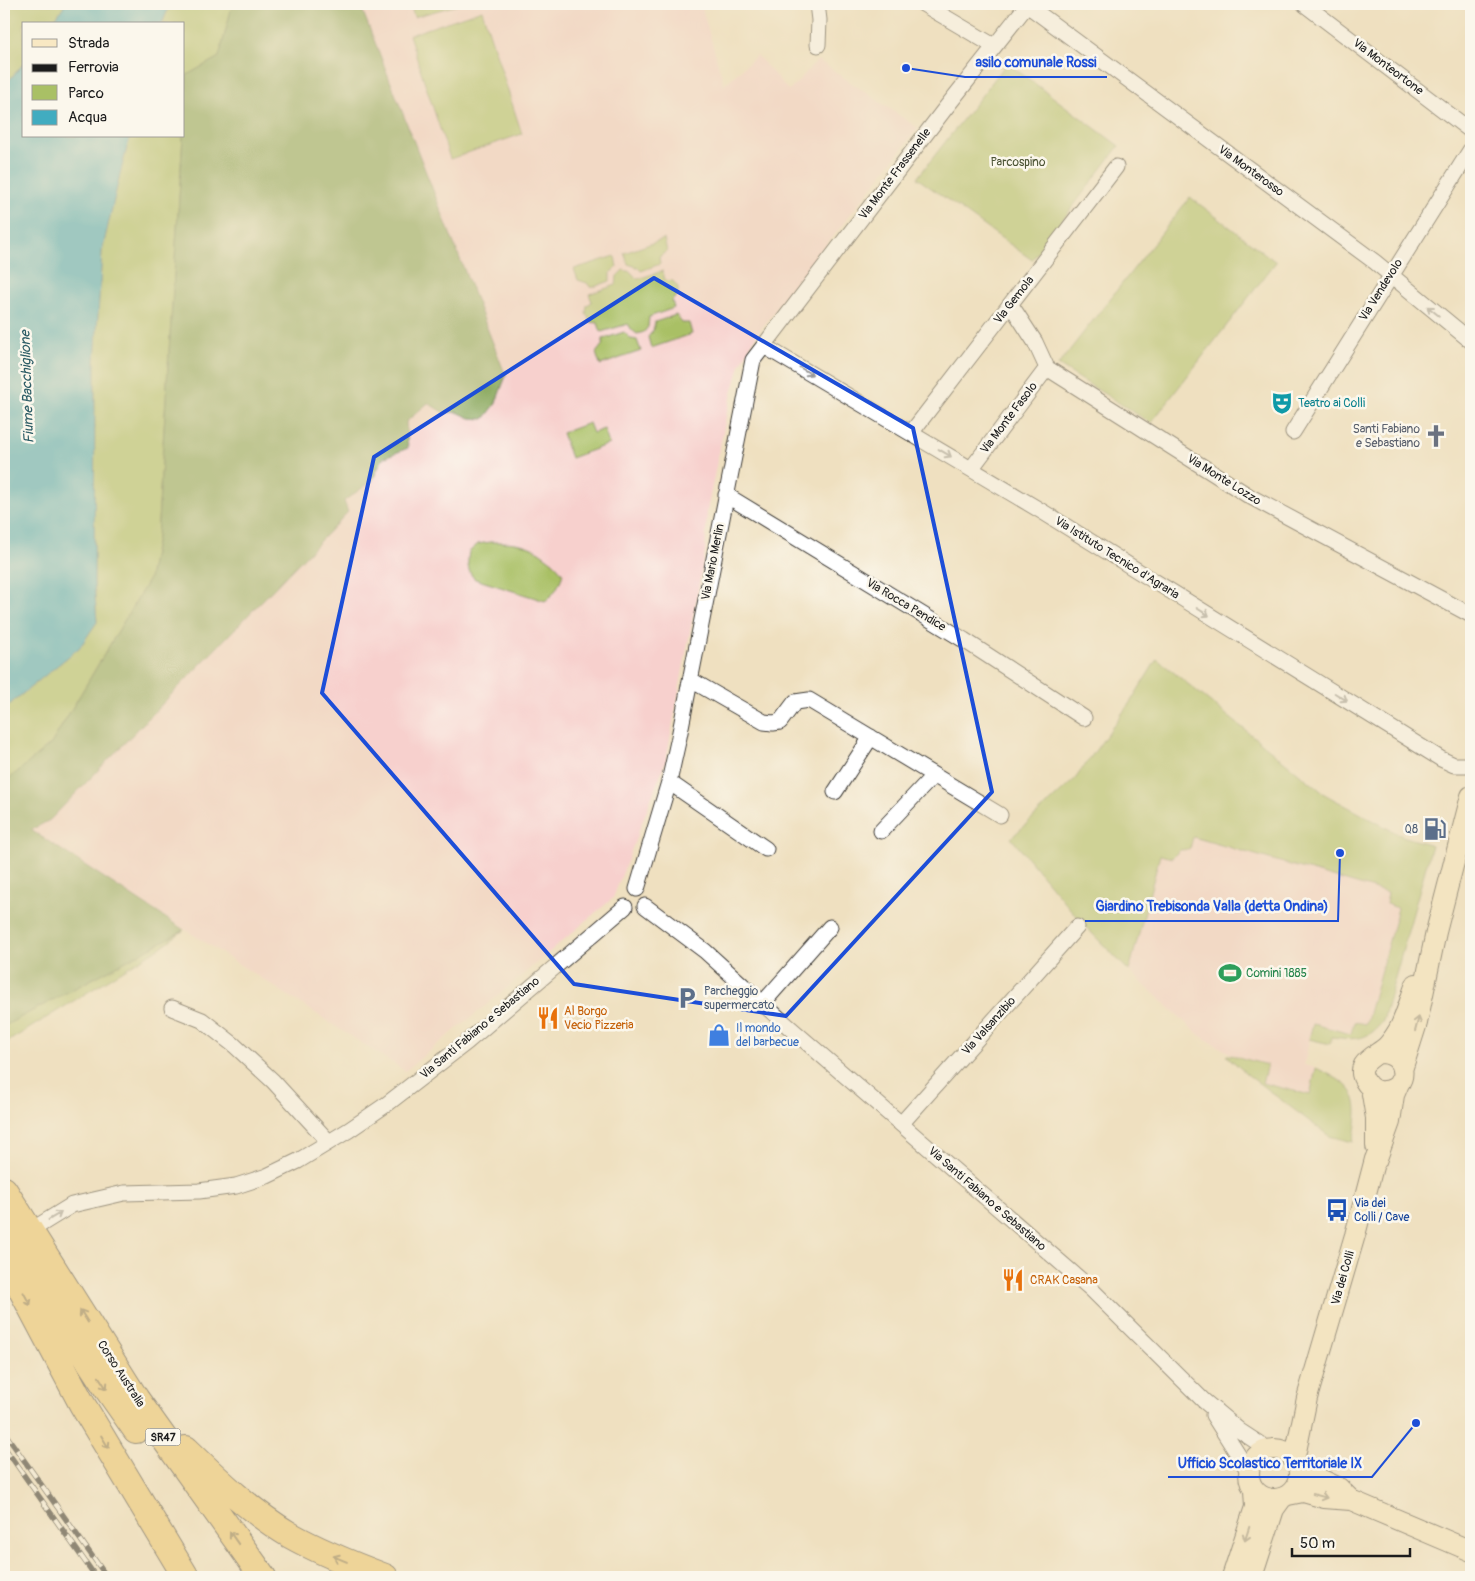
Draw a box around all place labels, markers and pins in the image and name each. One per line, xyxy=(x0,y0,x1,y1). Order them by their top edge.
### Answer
callout: asilo comunale Rossi xyxy=(965,48,1107,77)
theatre icon: Teatro ai Colli xyxy=(1269,390,1295,416)
place label: Teatro ai Colli xyxy=(1298,396,1365,411)
place label: Santi Fabiano e Sebastiano xyxy=(1353,422,1421,451)
church icon: Santi Fabiano e Sebastiano xyxy=(1423,423,1449,449)
fuel station icon: Q8 xyxy=(1422,816,1448,842)
place label: Q8 xyxy=(1405,822,1418,837)
callout: Giardino Trebisonda Valla (detta Ondina) xyxy=(1085,892,1338,921)
sports icon: Comini 1885 xyxy=(1217,960,1243,986)
place label: Comini 1885 xyxy=(1246,966,1307,981)
place label: Parcheggio supermercato xyxy=(704,984,775,1013)
parking icon: Parcheggio supermercato xyxy=(674,985,700,1011)
place label: Al Borgo Vecio Pizzeria xyxy=(564,1004,634,1033)
restaurant icon: Al Borgo Vecio Pizzeria xyxy=(535,1005,561,1031)
place label: Il mondo del barbecue xyxy=(736,1021,799,1050)
shop icon: Il mondo del barbecue xyxy=(706,1022,732,1048)
place label: Via dei Colli / Cave xyxy=(1354,1196,1410,1225)
bus stop icon: Via dei Colli / Cave xyxy=(1324,1197,1350,1223)
restaurant icon: CRAK Casana xyxy=(1000,1267,1026,1293)
place label: CRAK Casana xyxy=(1030,1273,1098,1288)
callout: Ufficio Scolastico Territoriale IX xyxy=(1168,1448,1372,1477)

